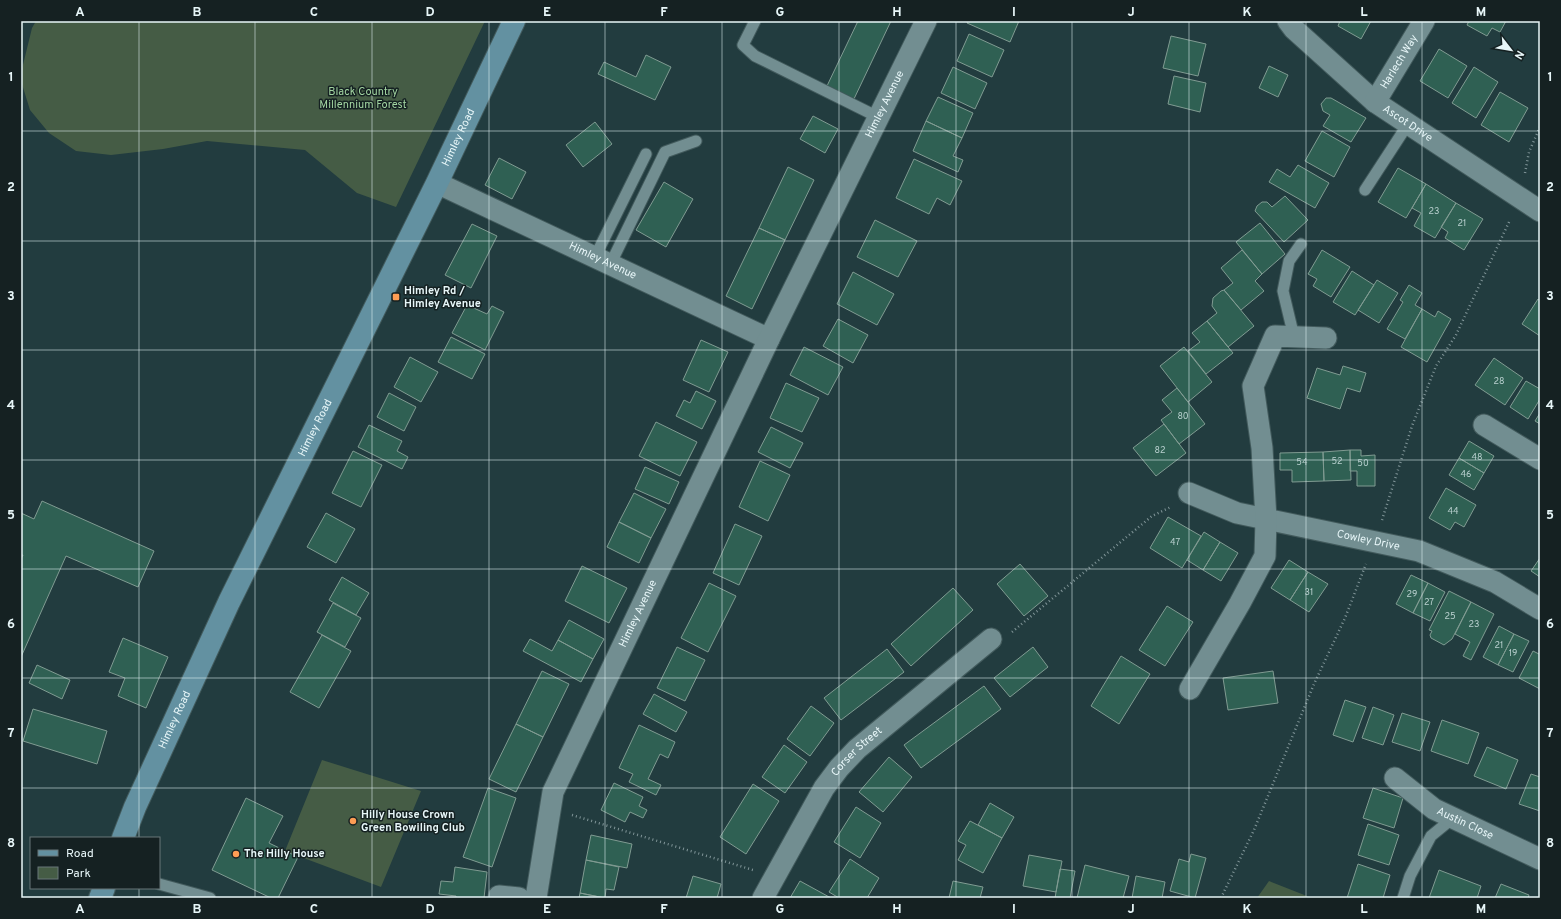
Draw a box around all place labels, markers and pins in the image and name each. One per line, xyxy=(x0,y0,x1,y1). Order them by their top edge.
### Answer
place label: Himley Rd / Himley Avenue xyxy=(404,284,481,311)
marker: Himley Rd / Himley Avenue xyxy=(391,292,401,302)
place label: Hilly House Crown Green Bowiling Club xyxy=(361,808,465,835)
marker: Hilly House Crown Green Bowiling Club xyxy=(348,816,358,826)
place label: The Hilly House xyxy=(244,847,325,861)
marker: The Hilly House xyxy=(231,849,241,859)

